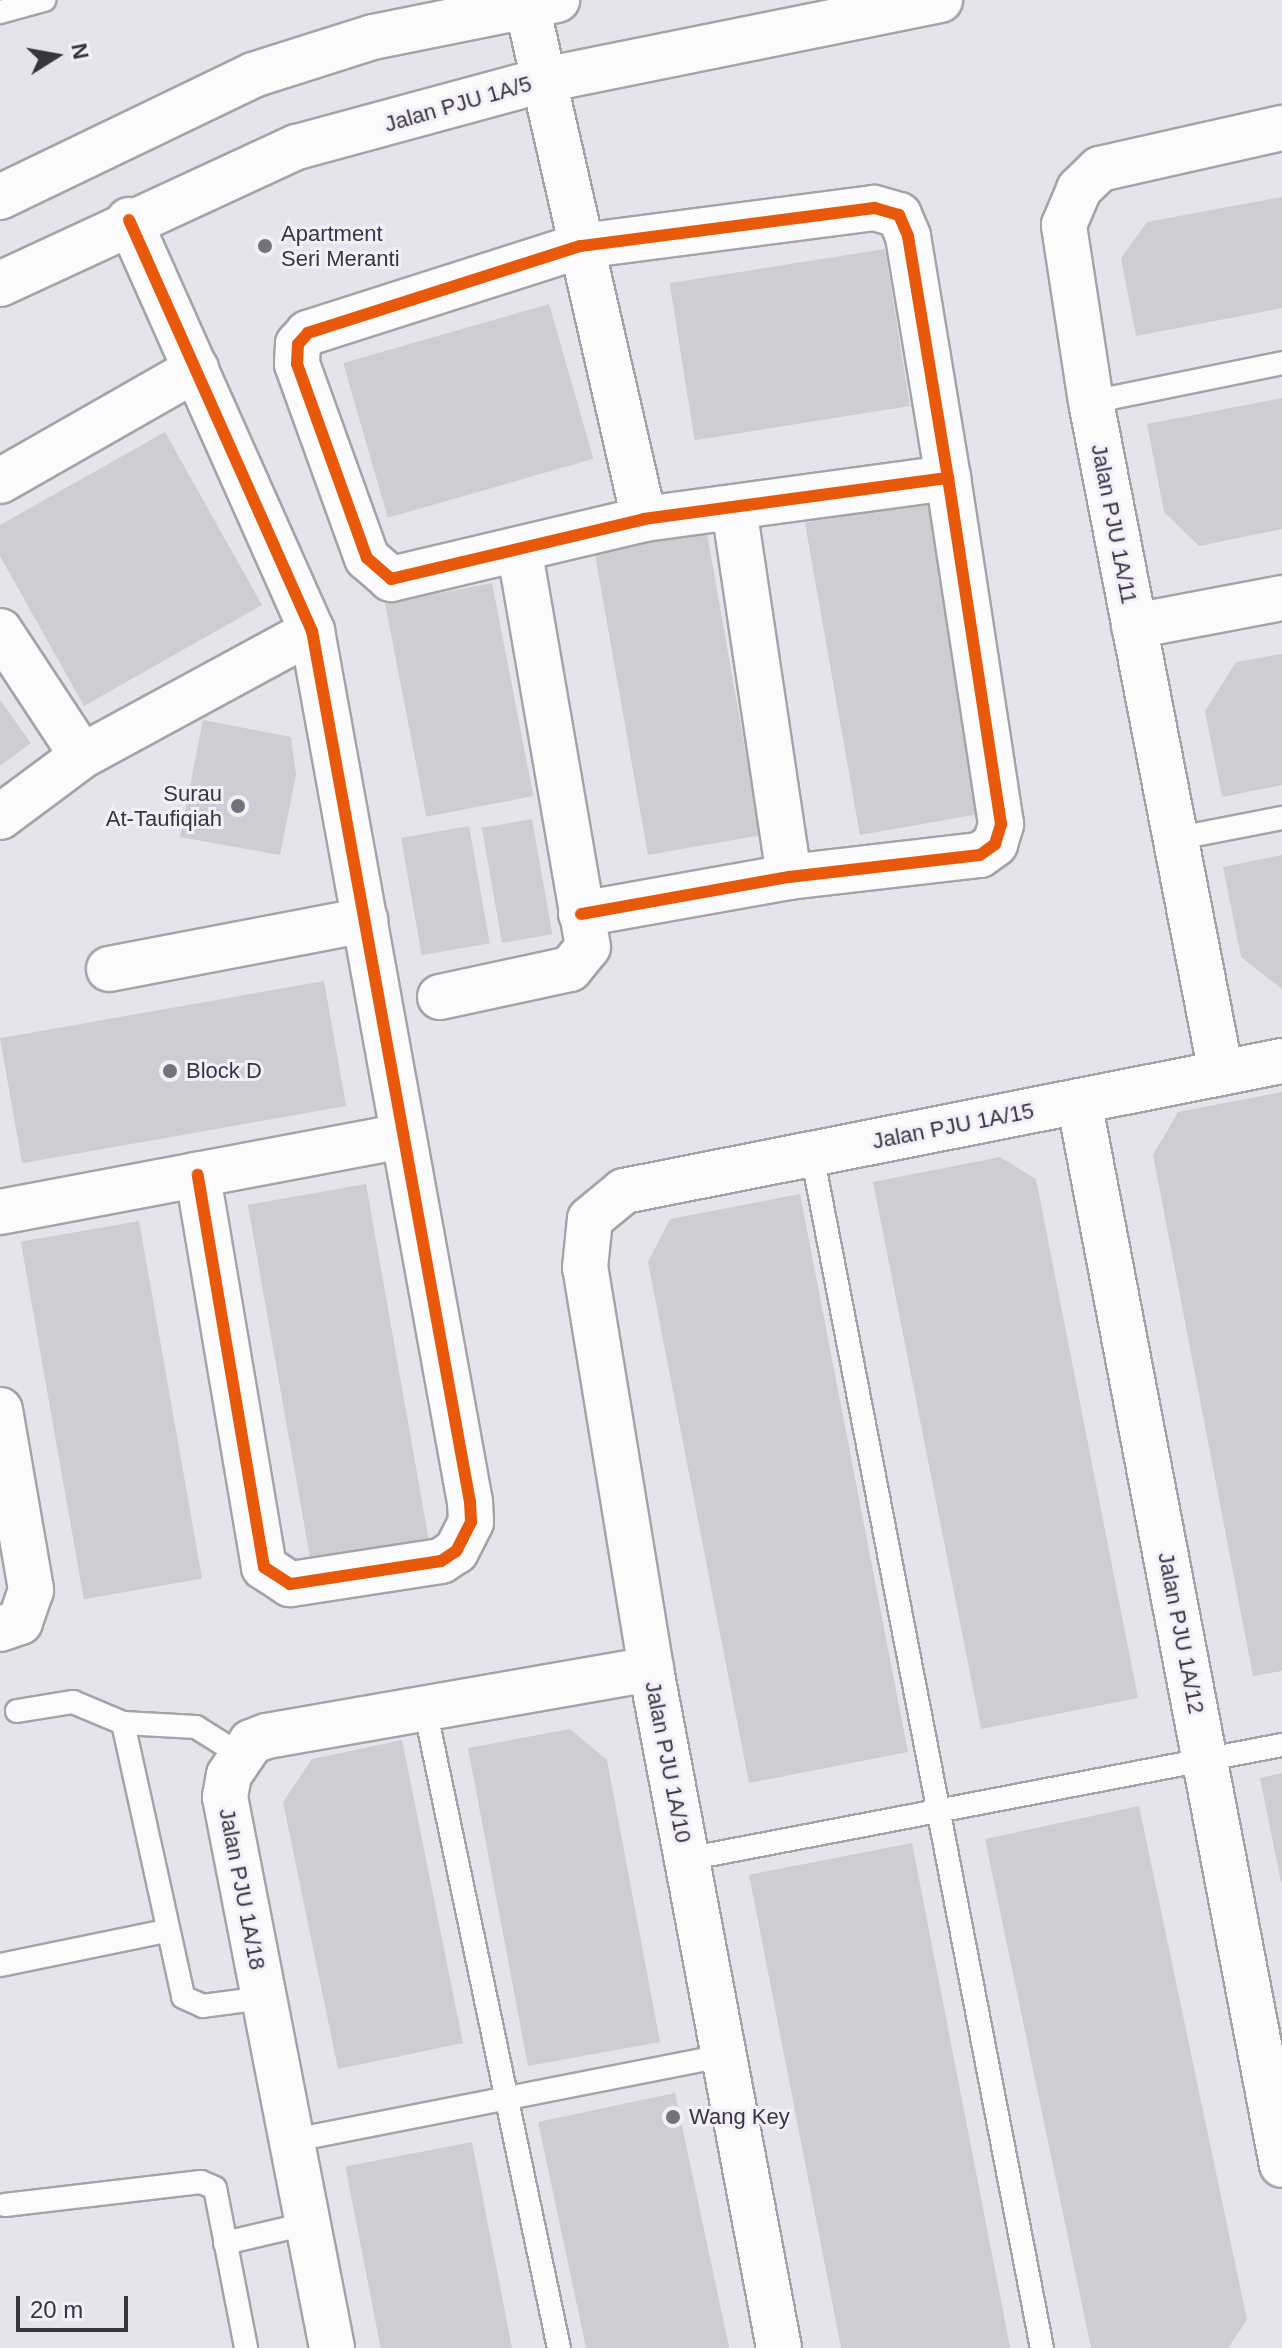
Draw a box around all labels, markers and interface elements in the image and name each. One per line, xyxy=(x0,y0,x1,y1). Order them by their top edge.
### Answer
north arrow xyxy=(16,16,96,96)
text: N xyxy=(66,41,94,62)
street label: Jalan PJU 1A/5 xyxy=(381,70,535,138)
place label: Apartment Seri Meranti xyxy=(281,220,400,272)
marker: Apartment Seri Meranti xyxy=(256,237,274,255)
street label: Jalan PJU 1A/11 xyxy=(1086,442,1142,606)
place label: Surau At-Taufiqiah xyxy=(106,780,222,832)
marker: Surau At-Taufiqiah xyxy=(229,797,247,815)
place label: Block D xyxy=(186,1058,262,1084)
marker: Block D xyxy=(161,1062,179,1080)
street label: Jalan PJU 1A/15 xyxy=(870,1097,1036,1155)
street label: Jalan PJU 1A/12 xyxy=(1152,1550,1210,1716)
street label: Jalan PJU 1A/10 xyxy=(639,1679,697,1845)
street label: Jalan PJU 1A/18 xyxy=(213,1806,271,1972)
place label: Wang Key xyxy=(689,2104,790,2130)
marker: Wang Key xyxy=(664,2108,682,2126)
scale bar xyxy=(20,2280,132,2330)
text: 20 m xyxy=(30,2296,83,2323)

